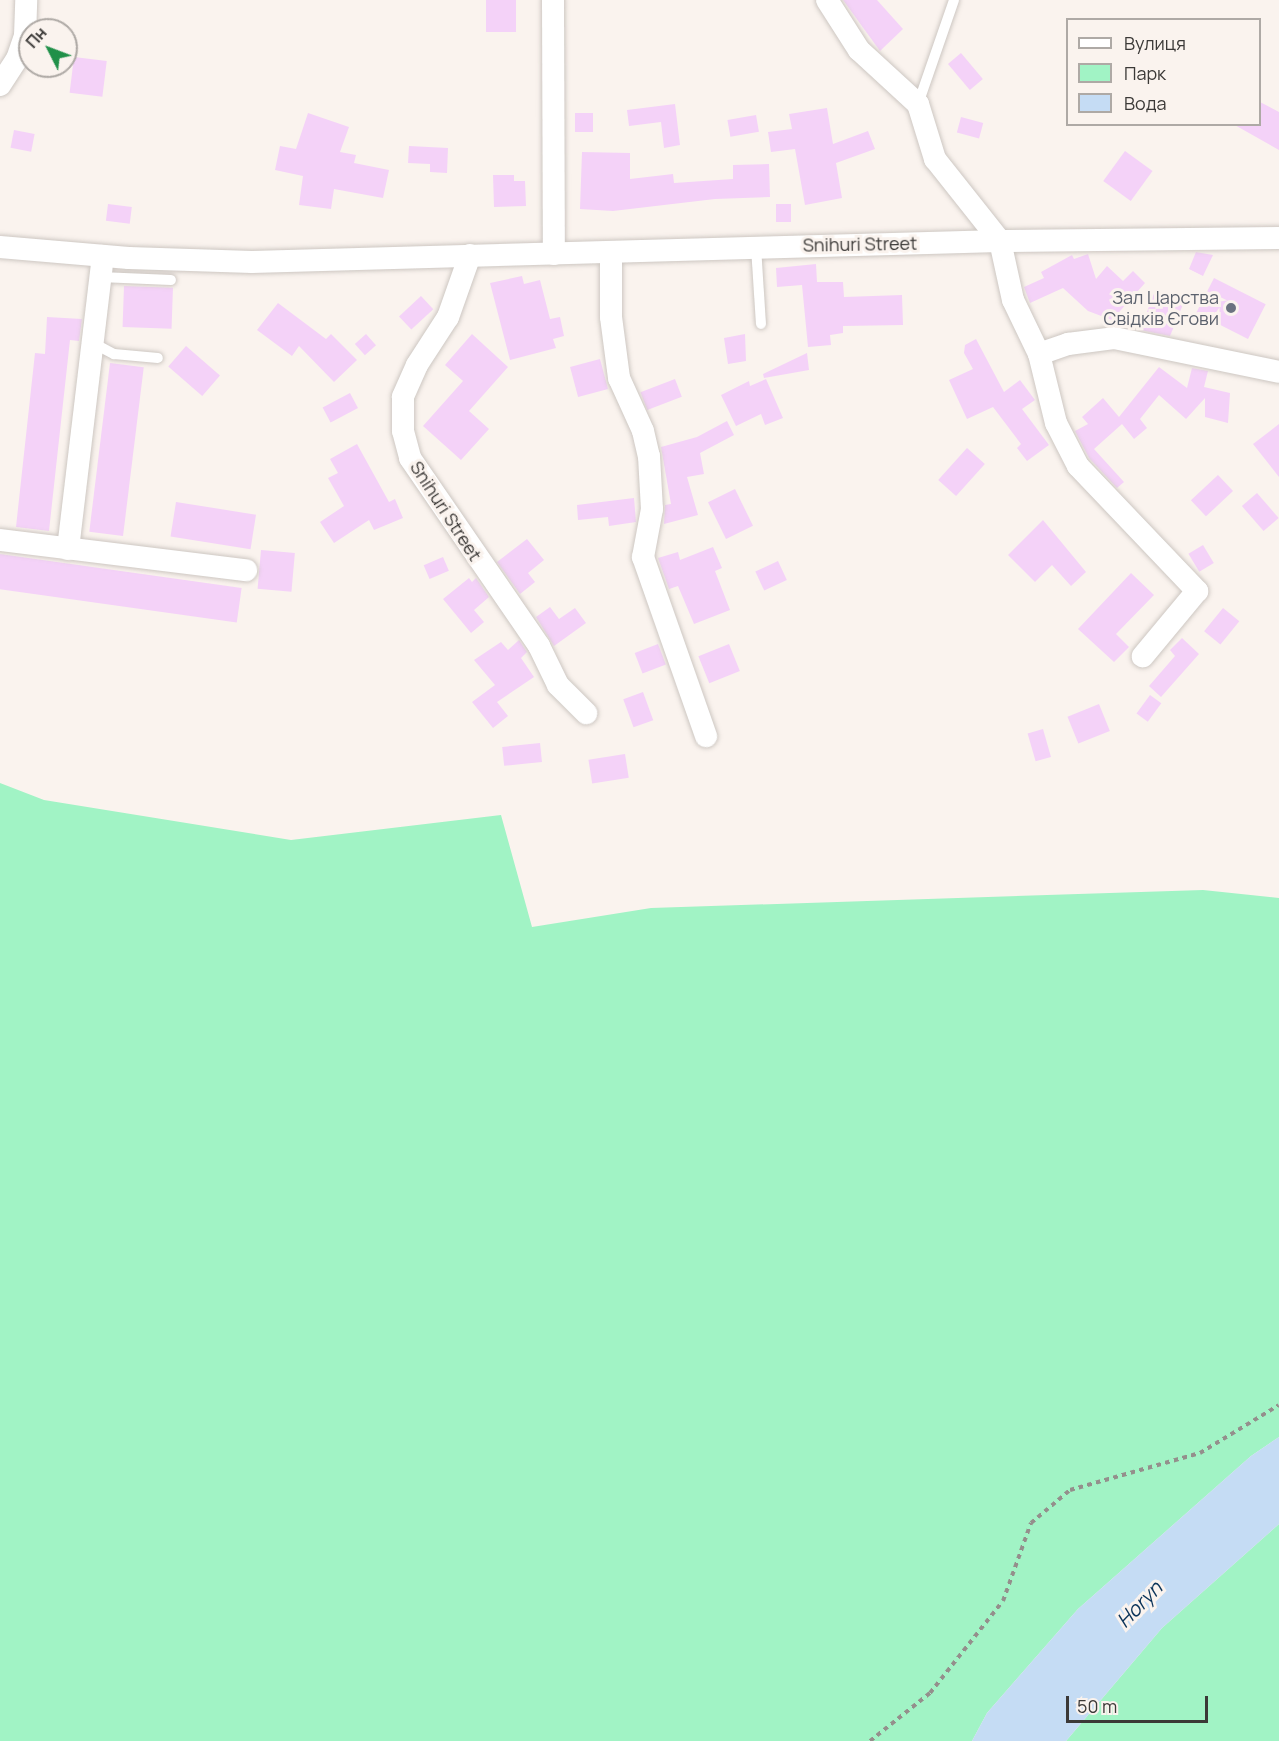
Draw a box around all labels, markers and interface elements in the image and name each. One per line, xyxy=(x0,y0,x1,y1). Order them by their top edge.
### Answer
north arrow xyxy=(18,18,78,78)
legend xyxy=(1066,18,1261,126)
text: Пн xyxy=(21,22,51,53)
text: Вулиця xyxy=(1124,31,1186,55)
text: Парк xyxy=(1124,61,1166,85)
text: Вода xyxy=(1124,91,1166,115)
street label: Snihuri Street xyxy=(803,232,917,256)
place label: Зал Царства Свідків Єгови xyxy=(1104,287,1219,330)
marker: Зал Царства Свідків Єгови xyxy=(1224,301,1238,315)
street label: Snihuri Street xyxy=(406,457,486,565)
water label: Horyn xyxy=(1111,1576,1167,1632)
scale bar xyxy=(1069,1684,1212,1722)
text: 50 m xyxy=(1077,1694,1117,1718)

